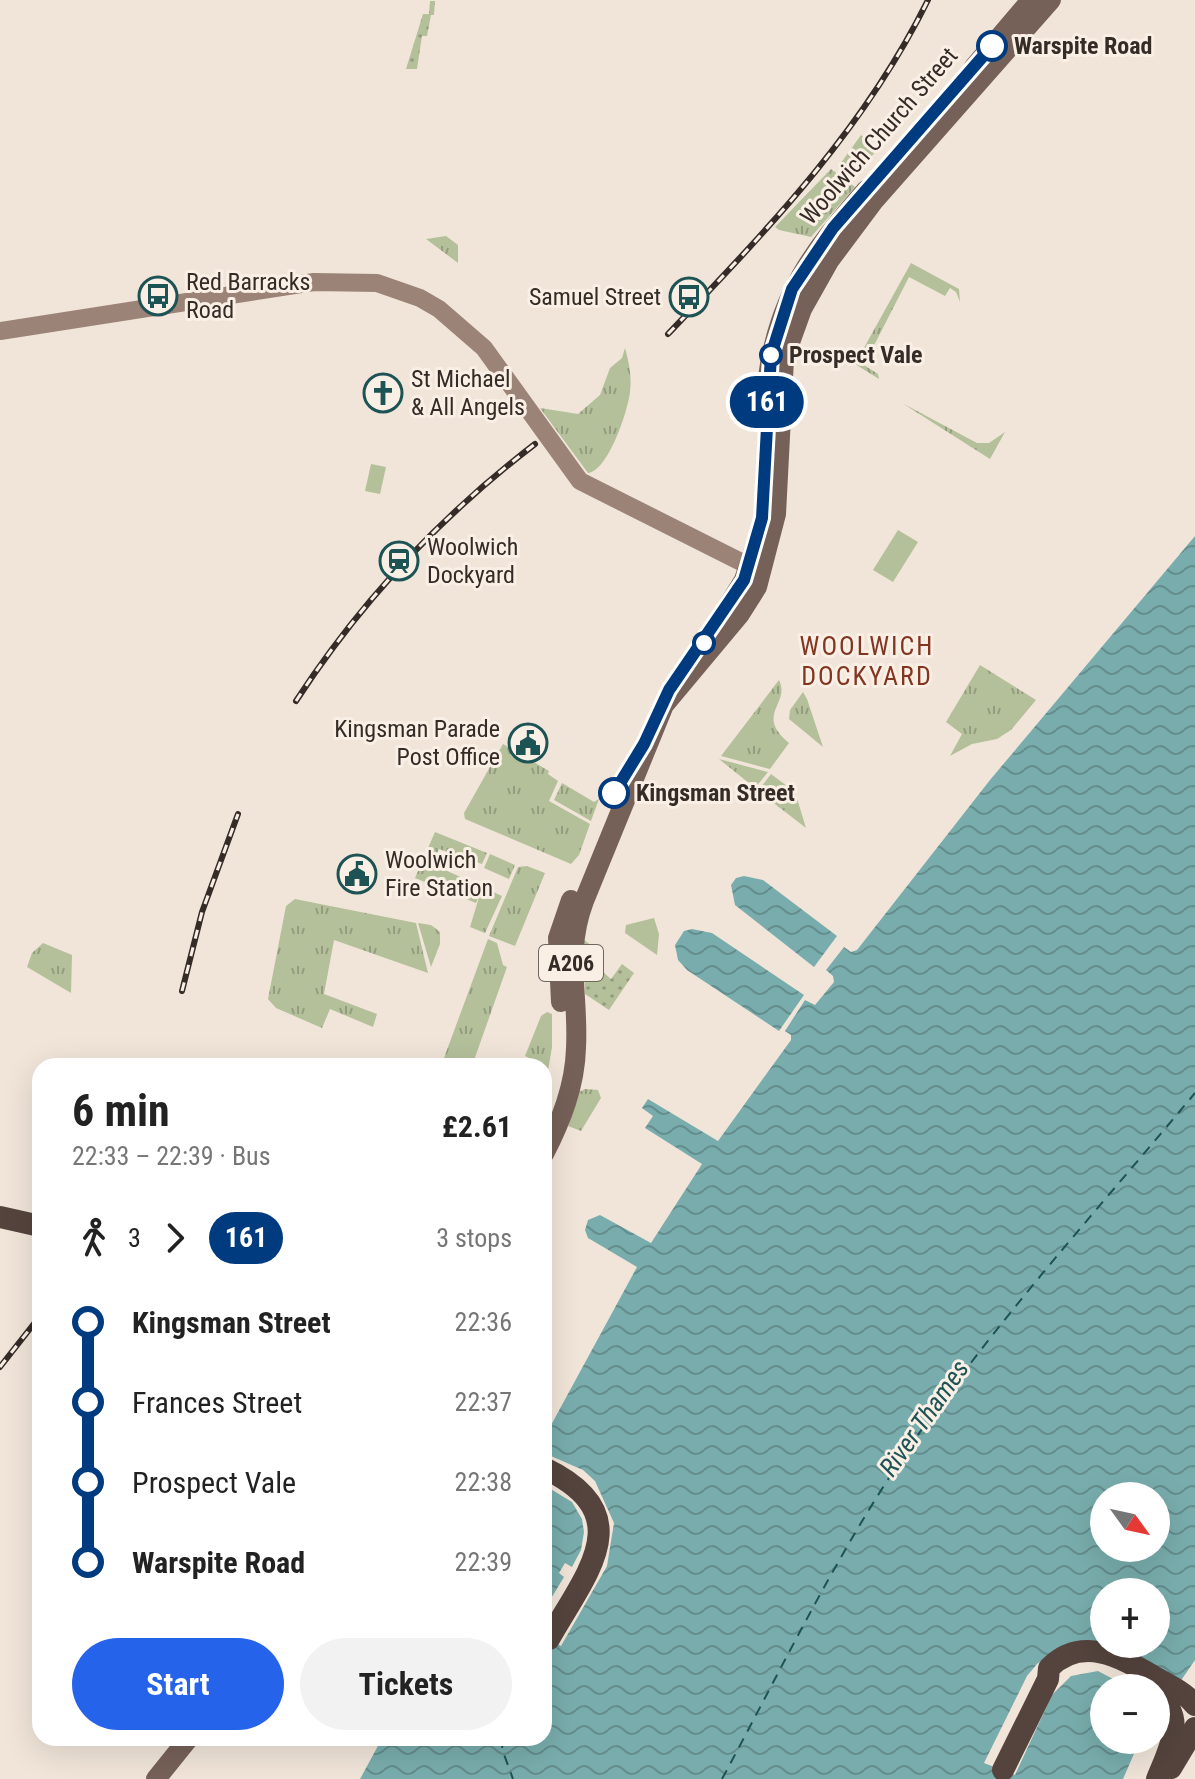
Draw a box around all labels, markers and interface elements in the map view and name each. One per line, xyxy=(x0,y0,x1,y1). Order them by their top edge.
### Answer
marker: Warspite Road xyxy=(977,31,1007,61)
place label: Warspite Road xyxy=(1014,32,1152,60)
street label: Woolwich Church Street xyxy=(795,42,963,230)
place label: Red Barracks Road xyxy=(186,268,311,324)
bus stop icon: Red Barracks Road xyxy=(137,275,179,317)
bus stop icon: Samuel Street xyxy=(668,276,710,318)
place label: Samuel Street xyxy=(529,283,661,311)
place label: Prospect Vale xyxy=(789,341,922,369)
marker: Prospect Vale xyxy=(760,344,782,366)
place label: St Michael & All Angels xyxy=(411,365,525,421)
church icon: St Michael & All Angels xyxy=(362,372,404,414)
line badge: 161 xyxy=(721,376,813,428)
text: 161 xyxy=(746,385,788,418)
place label: Woolwich Dockyard xyxy=(427,533,518,589)
station icon: Woolwich Dockyard xyxy=(378,540,420,582)
district label: WOOLWICH DOCKYARD xyxy=(800,631,934,691)
unlabelled marker xyxy=(693,632,715,654)
place label: Kingsman Parade Post Office xyxy=(334,715,500,771)
public building icon: Kingsman Parade Post Office xyxy=(507,722,549,764)
marker: Kingsman Street xyxy=(599,778,629,808)
place label: Kingsman Street xyxy=(636,779,795,807)
place label: Woolwich Fire Station xyxy=(385,846,493,902)
public building icon: Woolwich Fire Station xyxy=(336,853,378,895)
road number: A206 xyxy=(539,945,603,981)
text: 6 min xyxy=(72,1085,170,1137)
text: £2.61 xyxy=(442,1109,512,1144)
text: 22:33 – 22:39 · Bus xyxy=(72,1141,271,1171)
icon: walk xyxy=(72,1216,116,1260)
icon: forward xyxy=(153,1216,197,1260)
text: 161 xyxy=(225,1221,267,1254)
text: 3 xyxy=(128,1223,141,1253)
text: 3 stops xyxy=(436,1223,512,1253)
text: Kingsman Street xyxy=(132,1305,331,1340)
text: 22:36 xyxy=(455,1307,512,1337)
water label: River Thames xyxy=(873,1354,975,1482)
text: Frances Street xyxy=(132,1385,302,1420)
text: 22:37 xyxy=(455,1387,512,1417)
text: Prospect Vale xyxy=(132,1465,296,1500)
text: 22:38 xyxy=(455,1467,512,1497)
north arrow xyxy=(1090,1482,1170,1562)
map controls xyxy=(1090,1482,1170,1754)
text: Warspite Road xyxy=(132,1545,305,1580)
text: 22:39 xyxy=(455,1547,512,1577)
button: + xyxy=(1090,1578,1170,1658)
button: Start xyxy=(72,1638,284,1730)
button: Tickets xyxy=(300,1638,512,1730)
button: − xyxy=(1090,1674,1170,1754)

